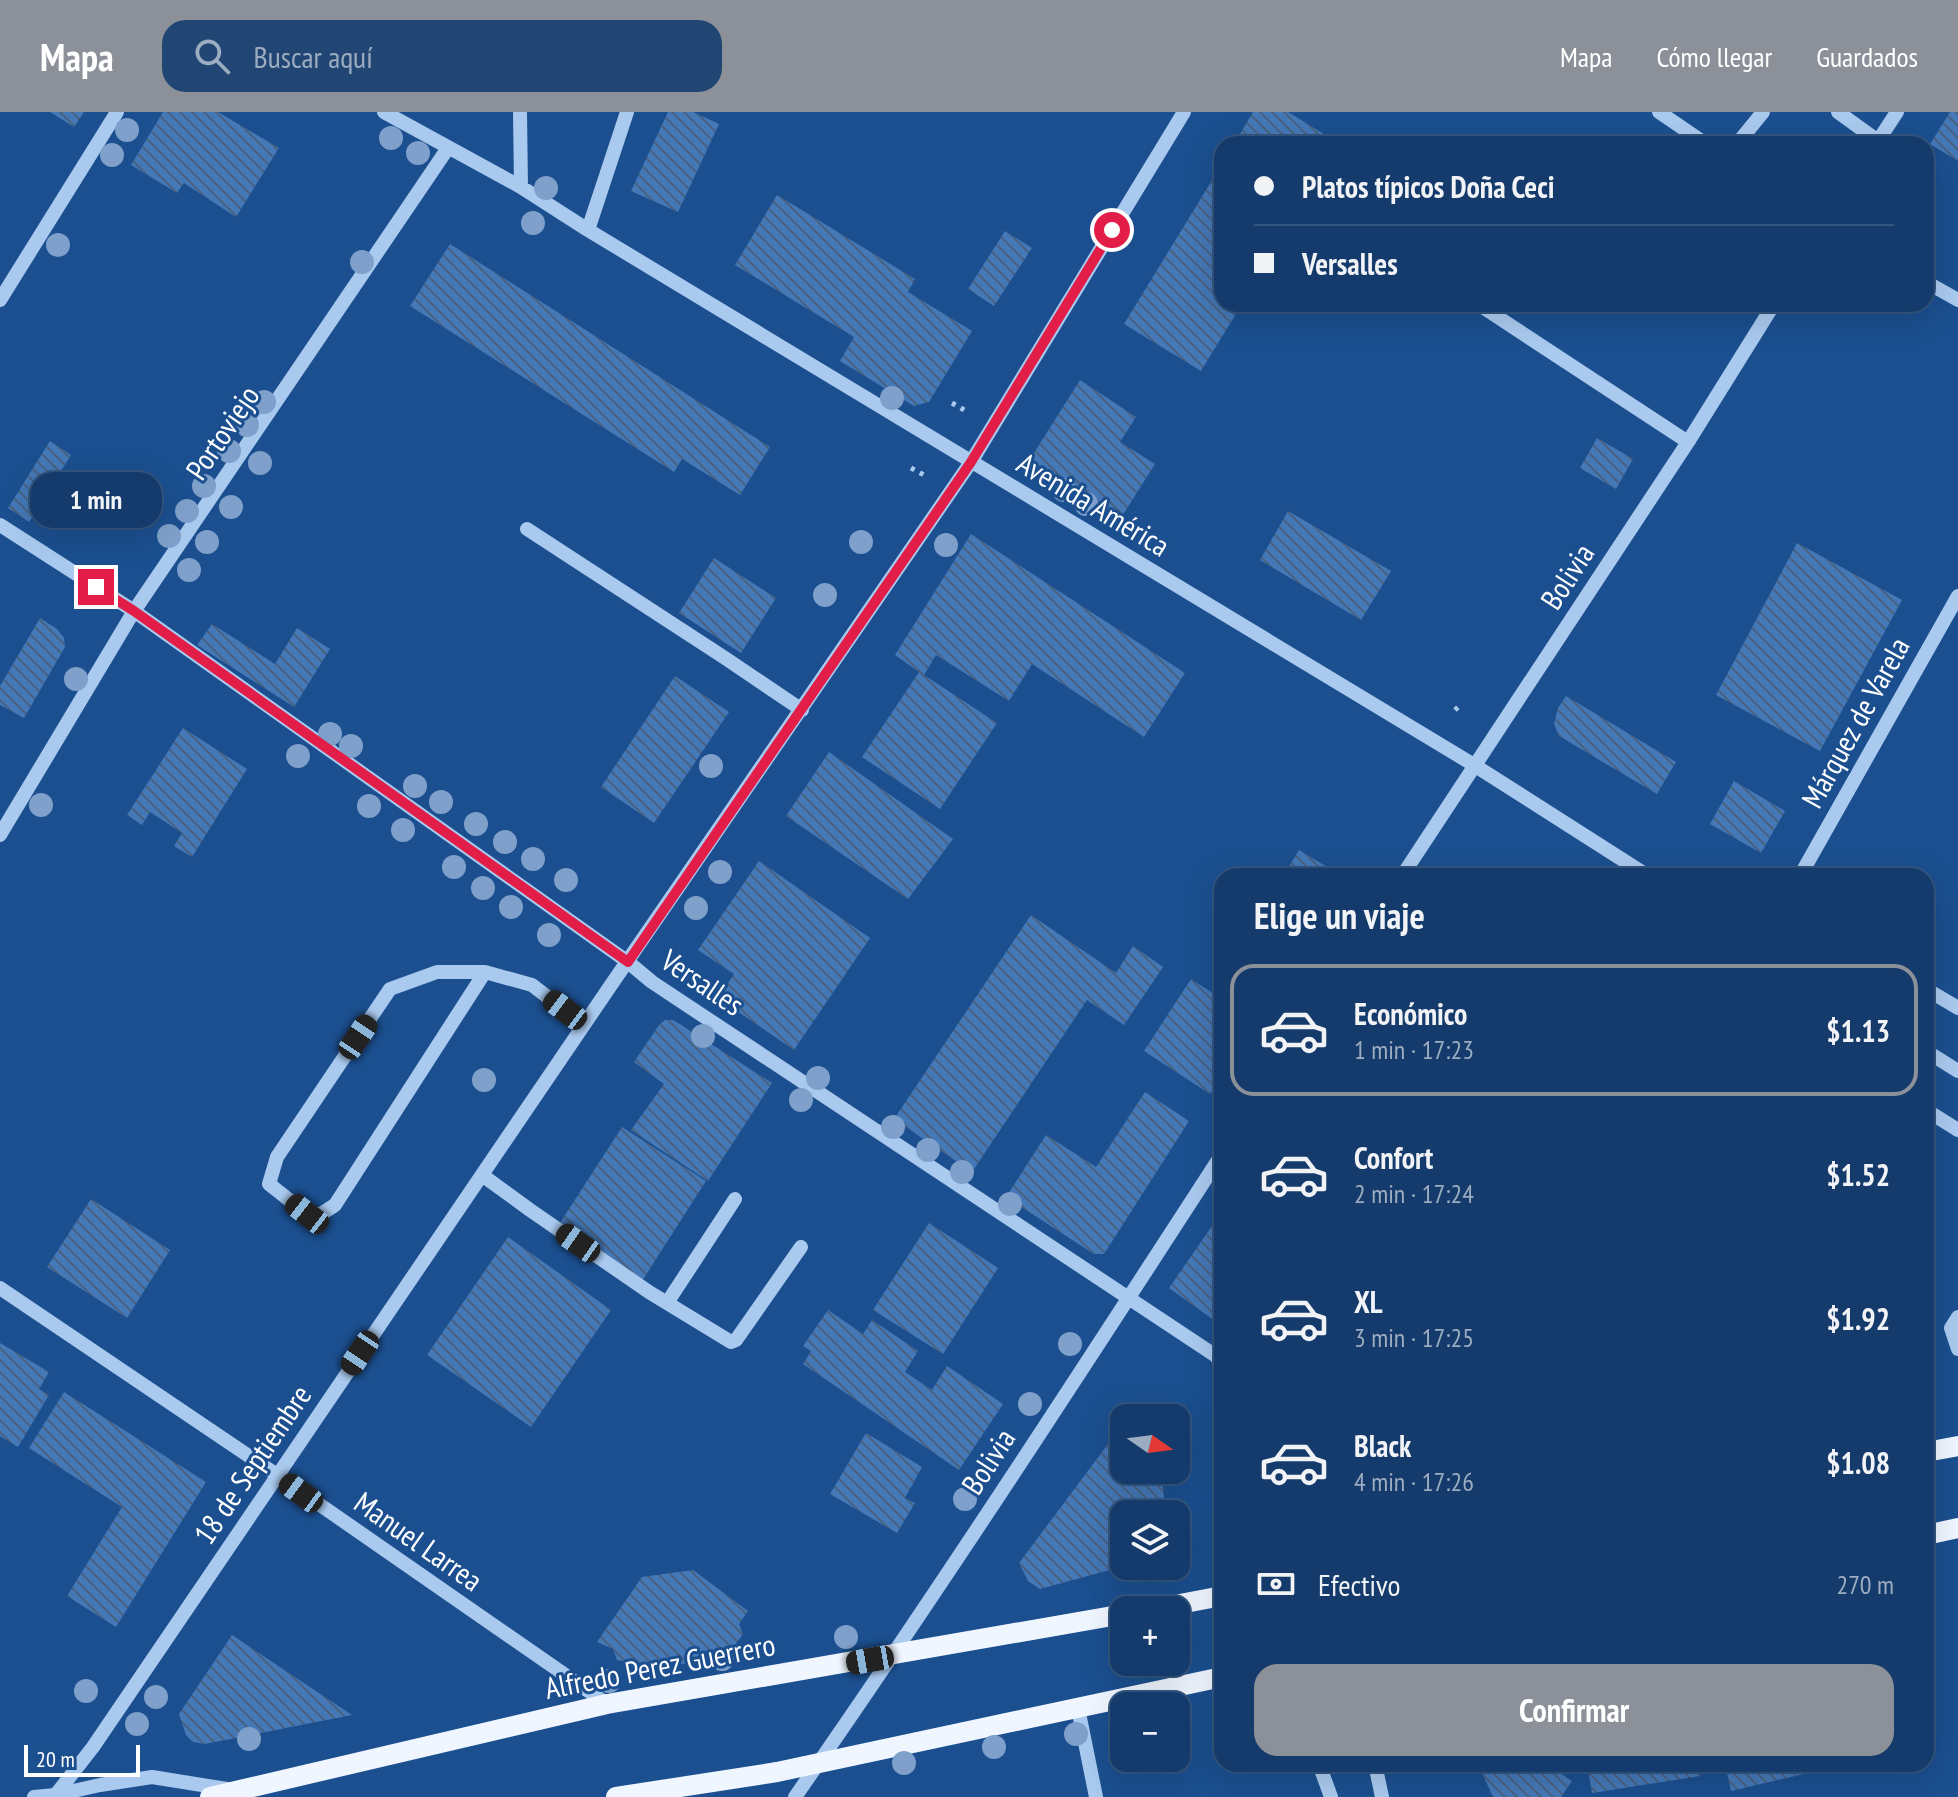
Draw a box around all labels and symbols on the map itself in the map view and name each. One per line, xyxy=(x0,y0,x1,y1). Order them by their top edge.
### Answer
route start xyxy=(1094,212,1130,248)
street label: Portoviejo xyxy=(176,378,267,487)
street label: Avenida América xyxy=(1010,443,1177,564)
callout: 1 min xyxy=(30,471,162,527)
street label: Bolivia xyxy=(1531,536,1602,616)
route end xyxy=(78,569,114,605)
street label: Márquez de Varela xyxy=(1792,630,1918,814)
street label: Versalles xyxy=(653,939,752,1024)
car xyxy=(539,986,591,1034)
car xyxy=(335,1010,381,1064)
car xyxy=(281,1190,333,1238)
car xyxy=(551,1219,605,1267)
car xyxy=(337,1326,383,1380)
street label: 18 de Septiembre xyxy=(184,1377,319,1551)
north arrow xyxy=(1110,1404,1190,1484)
street label: Bolivia xyxy=(952,1421,1023,1501)
car xyxy=(275,1469,327,1517)
street label: Manuel Larrea xyxy=(347,1482,491,1599)
street label: Alfredo Perez Guerrero xyxy=(541,1624,778,1707)
car xyxy=(844,1644,896,1676)
scale bar xyxy=(24,1741,140,1777)

